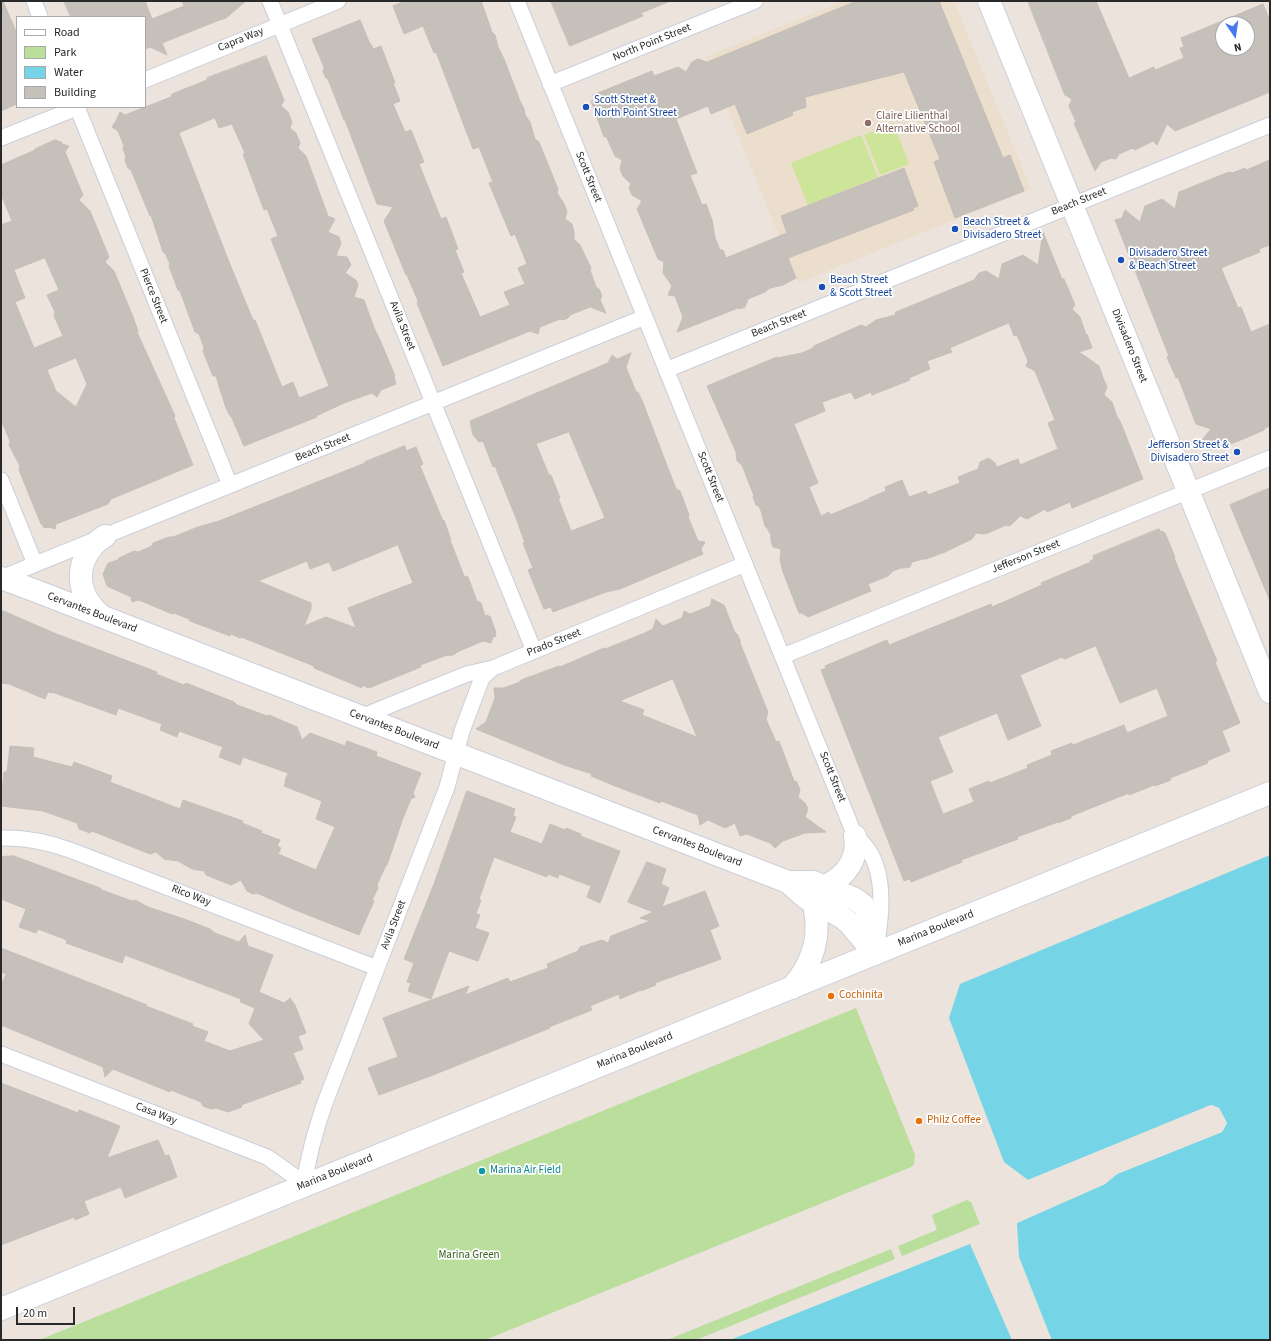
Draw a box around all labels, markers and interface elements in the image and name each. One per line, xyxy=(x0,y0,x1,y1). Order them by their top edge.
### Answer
legend xyxy=(16,16,146,108)
north arrow xyxy=(1215,16,1255,56)
street label: North Point Street xyxy=(611,21,693,65)
text: Road xyxy=(54,24,80,41)
street label: Capra Way xyxy=(216,25,266,55)
text: N xyxy=(1232,39,1243,55)
text: Park xyxy=(54,44,76,61)
text: Water xyxy=(54,64,83,81)
text: Building xyxy=(54,84,96,101)
place label: Scott Street & North Point Street xyxy=(594,94,677,120)
marker: Scott Street & North Point Street xyxy=(581,102,591,112)
place label: Claire Lilienthal Alternative School xyxy=(876,110,960,136)
marker: Claire Lilienthal Alternative School xyxy=(863,118,873,128)
street label: Scott Street xyxy=(572,150,604,204)
street label: Beach Street xyxy=(1050,185,1108,219)
place label: Beach Street & Divisadero Street xyxy=(963,216,1041,242)
marker: Beach Street & Divisadero Street xyxy=(950,224,960,234)
place label: Divisadero Street & Beach Street xyxy=(1129,247,1207,273)
marker: Divisadero Street & Beach Street xyxy=(1116,255,1126,265)
street label: Pierce Street xyxy=(136,267,170,325)
place label: Beach Street & Scott Street xyxy=(830,274,892,300)
marker: Beach Street & Scott Street xyxy=(817,282,827,292)
street label: Avila Street xyxy=(386,299,418,353)
street label: Beach Street xyxy=(750,307,808,341)
street label: Divisadero Street xyxy=(1108,307,1150,385)
street label: Beach Street xyxy=(294,431,352,465)
place label: Jefferson Street & Divisadero Street xyxy=(1148,439,1229,465)
marker: Jefferson Street & Divisadero Street xyxy=(1232,447,1242,457)
street label: Scott Street xyxy=(694,450,726,504)
street label: Jefferson Street xyxy=(990,537,1062,577)
street label: Cervantes Boulevard xyxy=(45,590,139,636)
street label: Prado Street xyxy=(525,626,583,660)
street label: Cervantes Boulevard xyxy=(347,707,441,753)
street label: Scott Street xyxy=(816,750,848,804)
street label: Cervantes Boulevard xyxy=(650,824,744,870)
street label: Rico Way xyxy=(169,882,213,910)
street label: Avila Street xyxy=(379,898,409,952)
street label: Marina Boulevard xyxy=(896,908,976,950)
place label: Cochinita xyxy=(839,989,883,1003)
marker: Cochinita xyxy=(826,991,836,1001)
street label: Marina Boulevard xyxy=(595,1030,675,1072)
street label: Casa Way xyxy=(133,1100,179,1128)
place label: Philz Coffee xyxy=(927,1114,981,1128)
marker: Philz Coffee xyxy=(914,1116,924,1126)
street label: Marina Boulevard xyxy=(295,1152,375,1194)
place label: Marina Air Field xyxy=(490,1164,561,1178)
marker: Marina Air Field xyxy=(477,1166,487,1176)
park label: Marina Green xyxy=(438,1249,500,1263)
scale bar xyxy=(18,1299,77,1325)
text: 20 m xyxy=(23,1305,47,1322)

